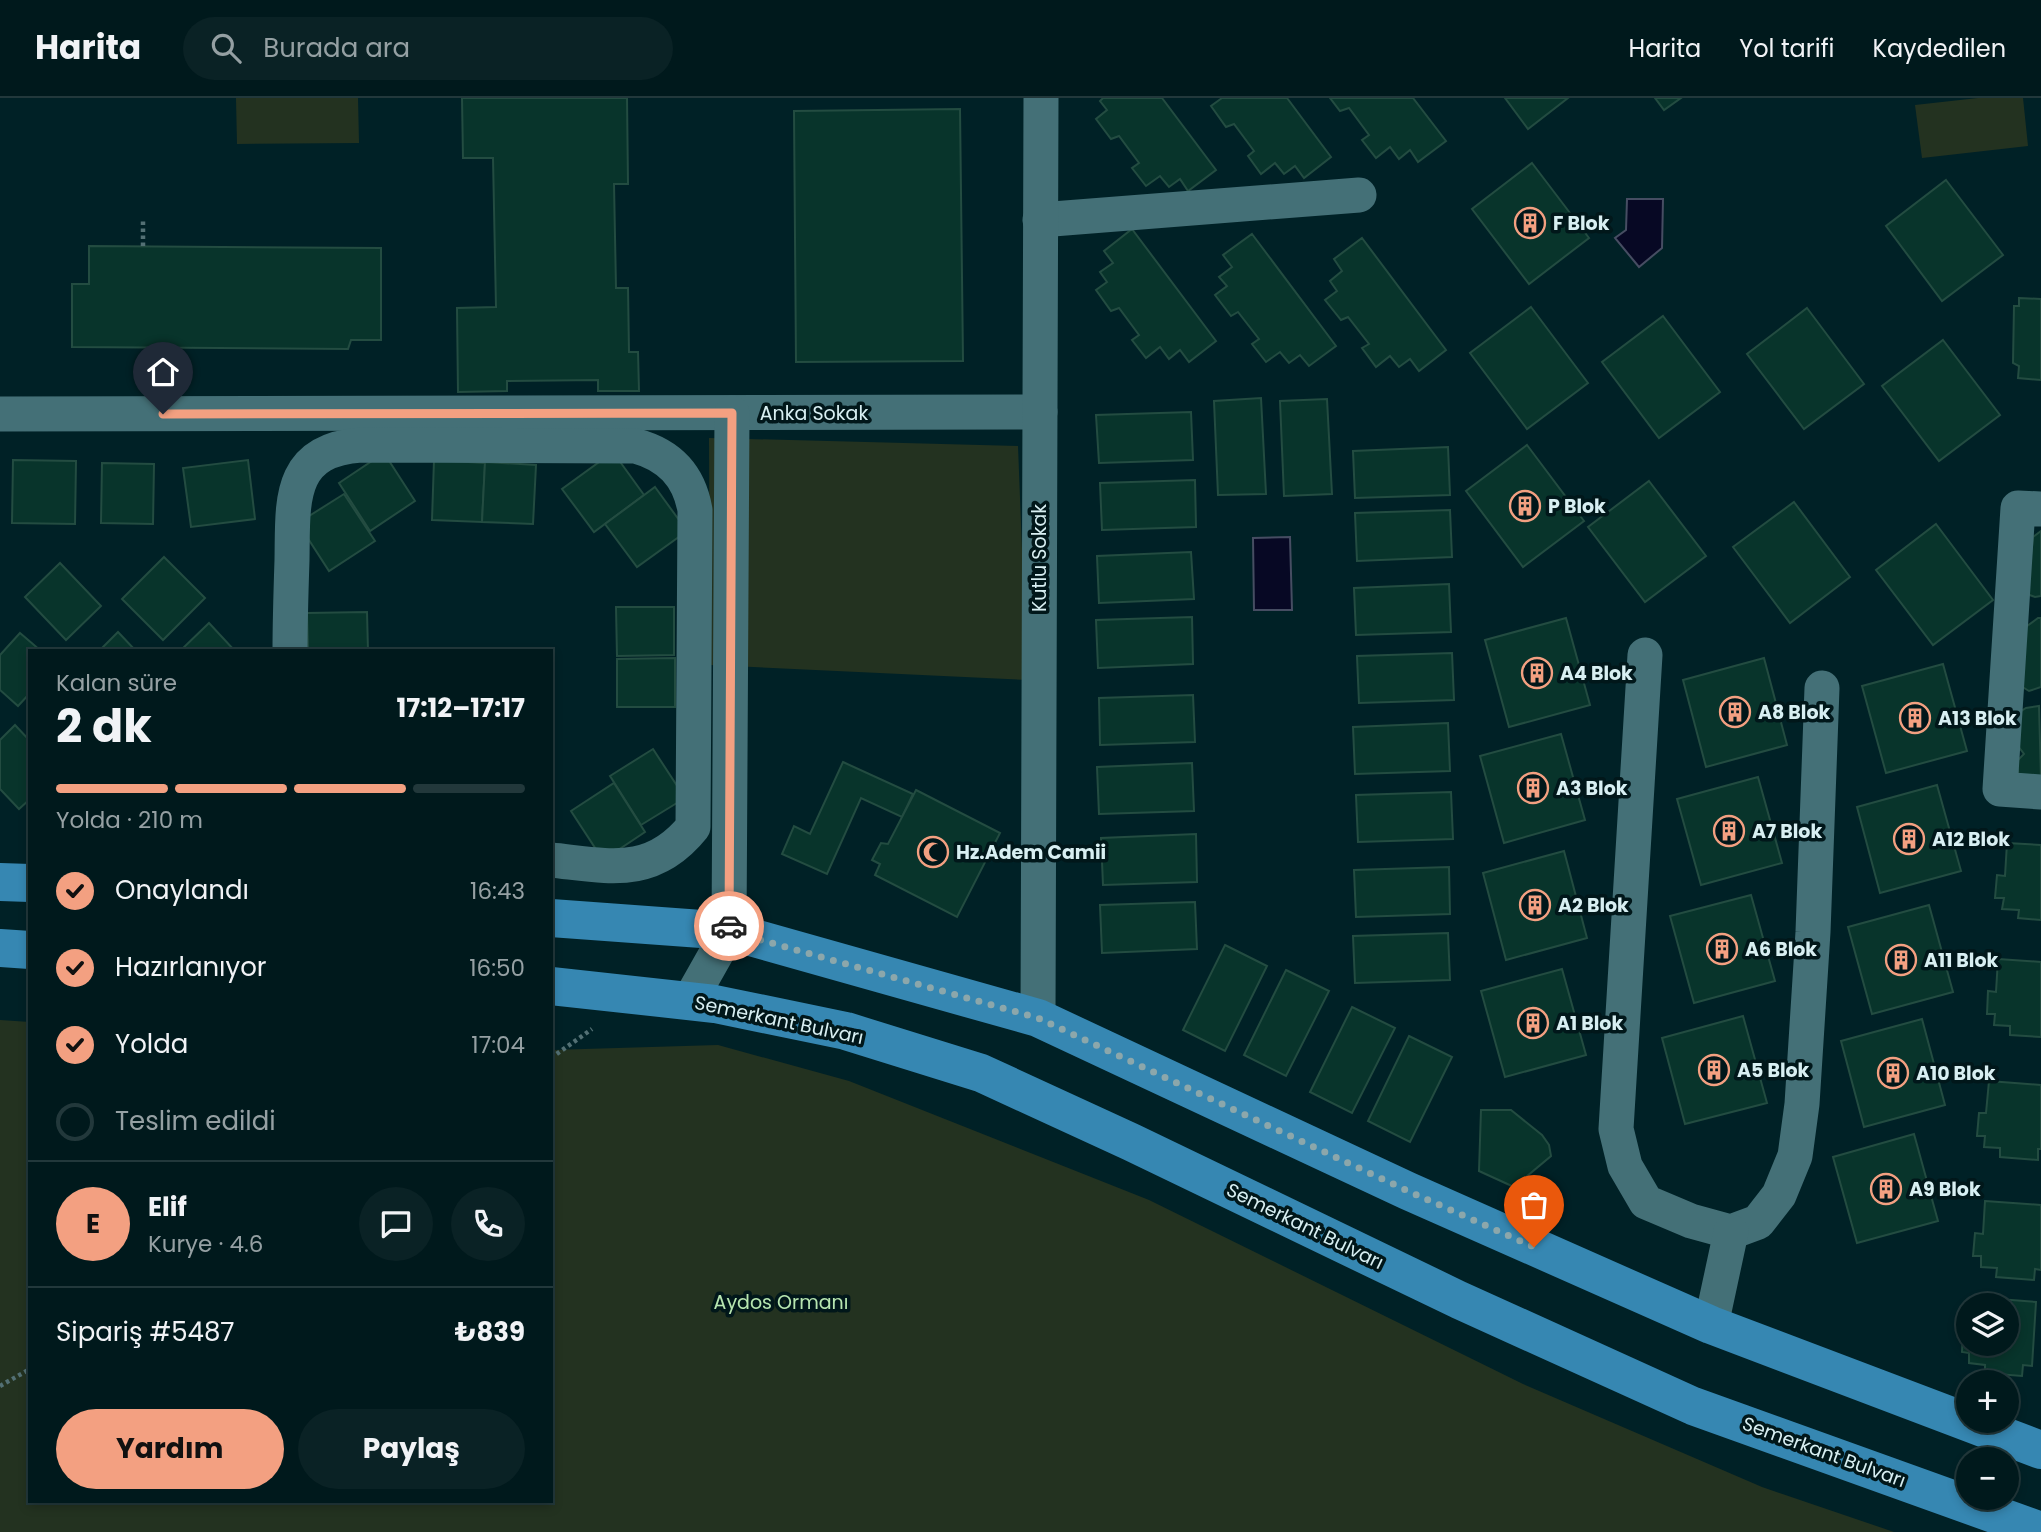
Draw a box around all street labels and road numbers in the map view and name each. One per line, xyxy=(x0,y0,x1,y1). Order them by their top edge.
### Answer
street label: Anka Sokak xyxy=(760,400,868,427)
street label: Kutlu Sokak xyxy=(1026,504,1053,612)
street label: Semerkant Bulvarı xyxy=(692,989,866,1051)
street label: Semerkant Bulvarı xyxy=(1222,1176,1388,1276)
street label: Semerkant Bulvarı xyxy=(1739,1410,1909,1494)

